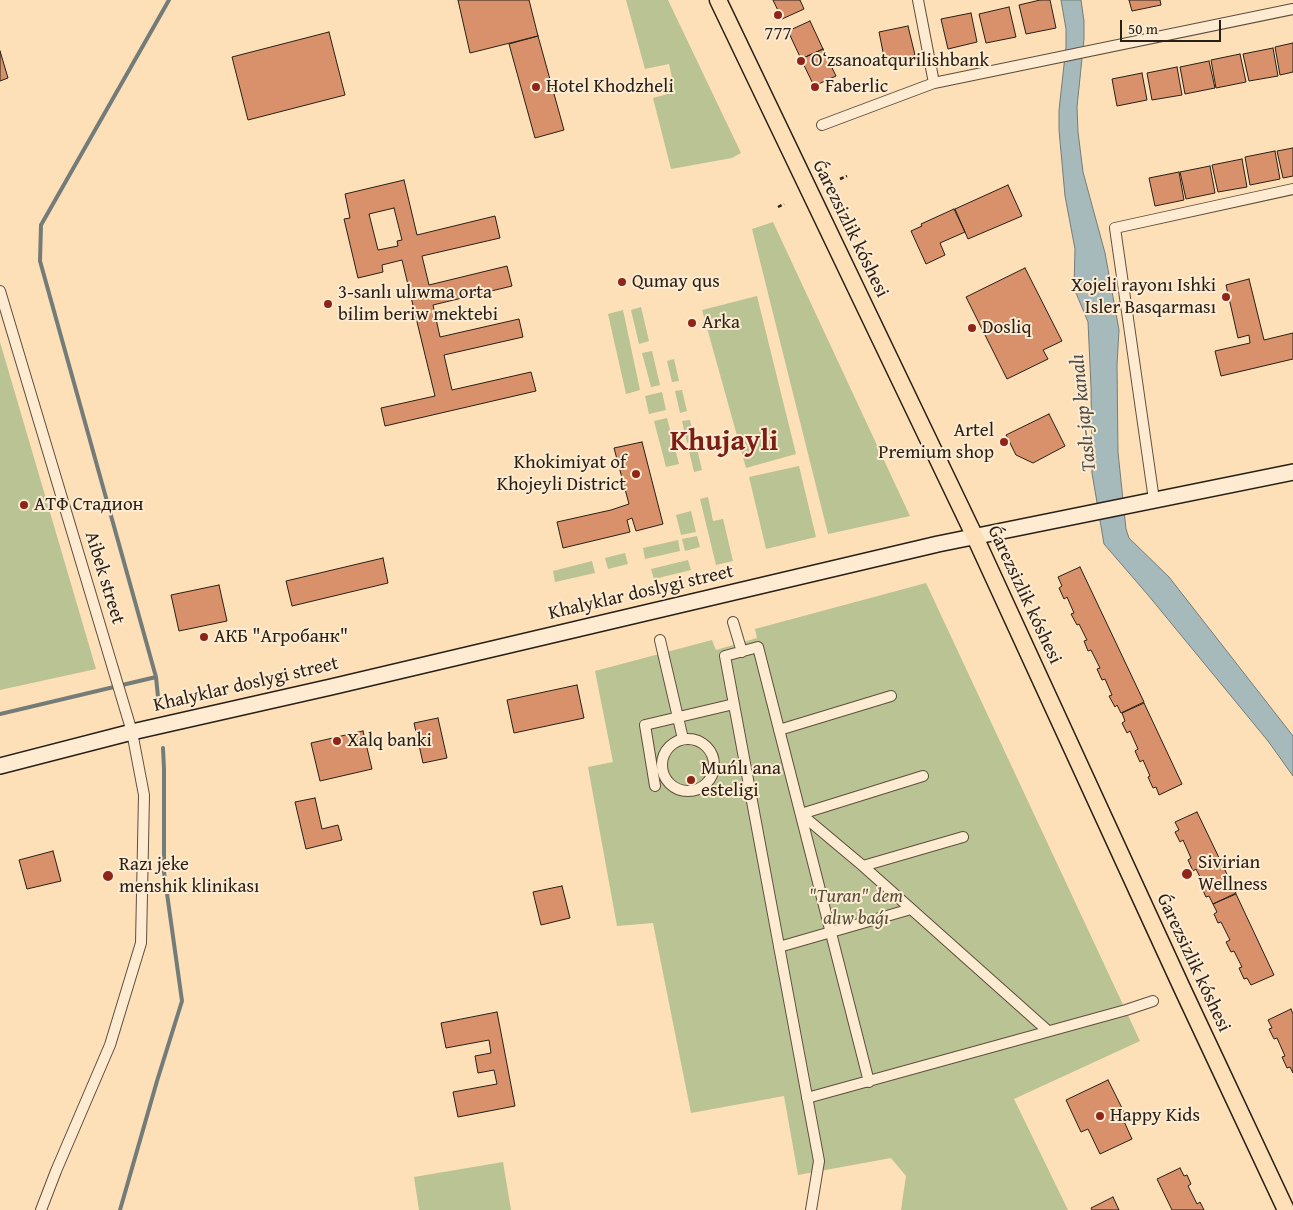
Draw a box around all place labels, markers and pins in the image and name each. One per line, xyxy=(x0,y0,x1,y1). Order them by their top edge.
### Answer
marker: 777 xyxy=(772,9,784,21)
place label: 777 xyxy=(764,23,792,45)
place label: Oʻzsanoatqurilishbank xyxy=(811,50,989,72)
marker: Oʻzsanoatqurilishbank xyxy=(795,55,807,67)
place label: Hotel Khodzheli xyxy=(546,76,674,98)
place label: Faberlic xyxy=(825,76,888,98)
marker: Hotel Khodzheli xyxy=(530,81,542,93)
marker: Faberlic xyxy=(809,81,821,93)
place label: Qumay qus xyxy=(632,271,720,293)
place label: Xojeli rayonı Ishki Isler Basqarması xyxy=(1071,275,1216,319)
marker: Qumay qus xyxy=(616,276,628,288)
place label: 3-sanlı ulıwma orta bilim beriw mektebi xyxy=(338,282,498,326)
marker: Xojeli rayonı Ishki Isler Basqarması xyxy=(1220,291,1232,303)
marker: 3-sanlı ulıwma orta bilim beriw mektebi xyxy=(322,298,334,310)
place label: Arka xyxy=(702,312,740,334)
marker: Arka xyxy=(686,317,698,329)
place label: Dosliq xyxy=(982,317,1031,339)
marker: Dosliq xyxy=(966,322,978,334)
place label: Artel Premium shop xyxy=(878,420,994,464)
marker: Artel Premium shop xyxy=(998,436,1010,448)
place label: Khokimiyat of Khojeyli District xyxy=(497,452,626,496)
marker: Khokimiyat of Khojeyli District xyxy=(630,468,642,480)
place label: АТФ Стадион xyxy=(34,494,144,516)
marker: АТФ Стадион xyxy=(18,499,30,511)
place label: АКБ "Агробанк" xyxy=(214,626,348,648)
marker: АКБ "Агробанк" xyxy=(198,631,210,643)
place label: Xalq banki xyxy=(347,730,432,752)
marker: Xalq banki xyxy=(331,735,343,747)
place label: Muńlı ana esteligi xyxy=(701,758,781,802)
marker: Muńlı ana esteligi xyxy=(685,774,697,786)
place label: Sivirian Wellness xyxy=(1198,852,1268,896)
place label: Razı jeke menshik klinikası xyxy=(119,854,259,898)
marker: Sivirian Wellness xyxy=(1180,867,1194,881)
marker: Razı jeke menshik klinikası xyxy=(101,869,115,883)
place label: Happy Kids xyxy=(1110,1105,1200,1127)
marker: Happy Kids xyxy=(1094,1110,1106,1122)

